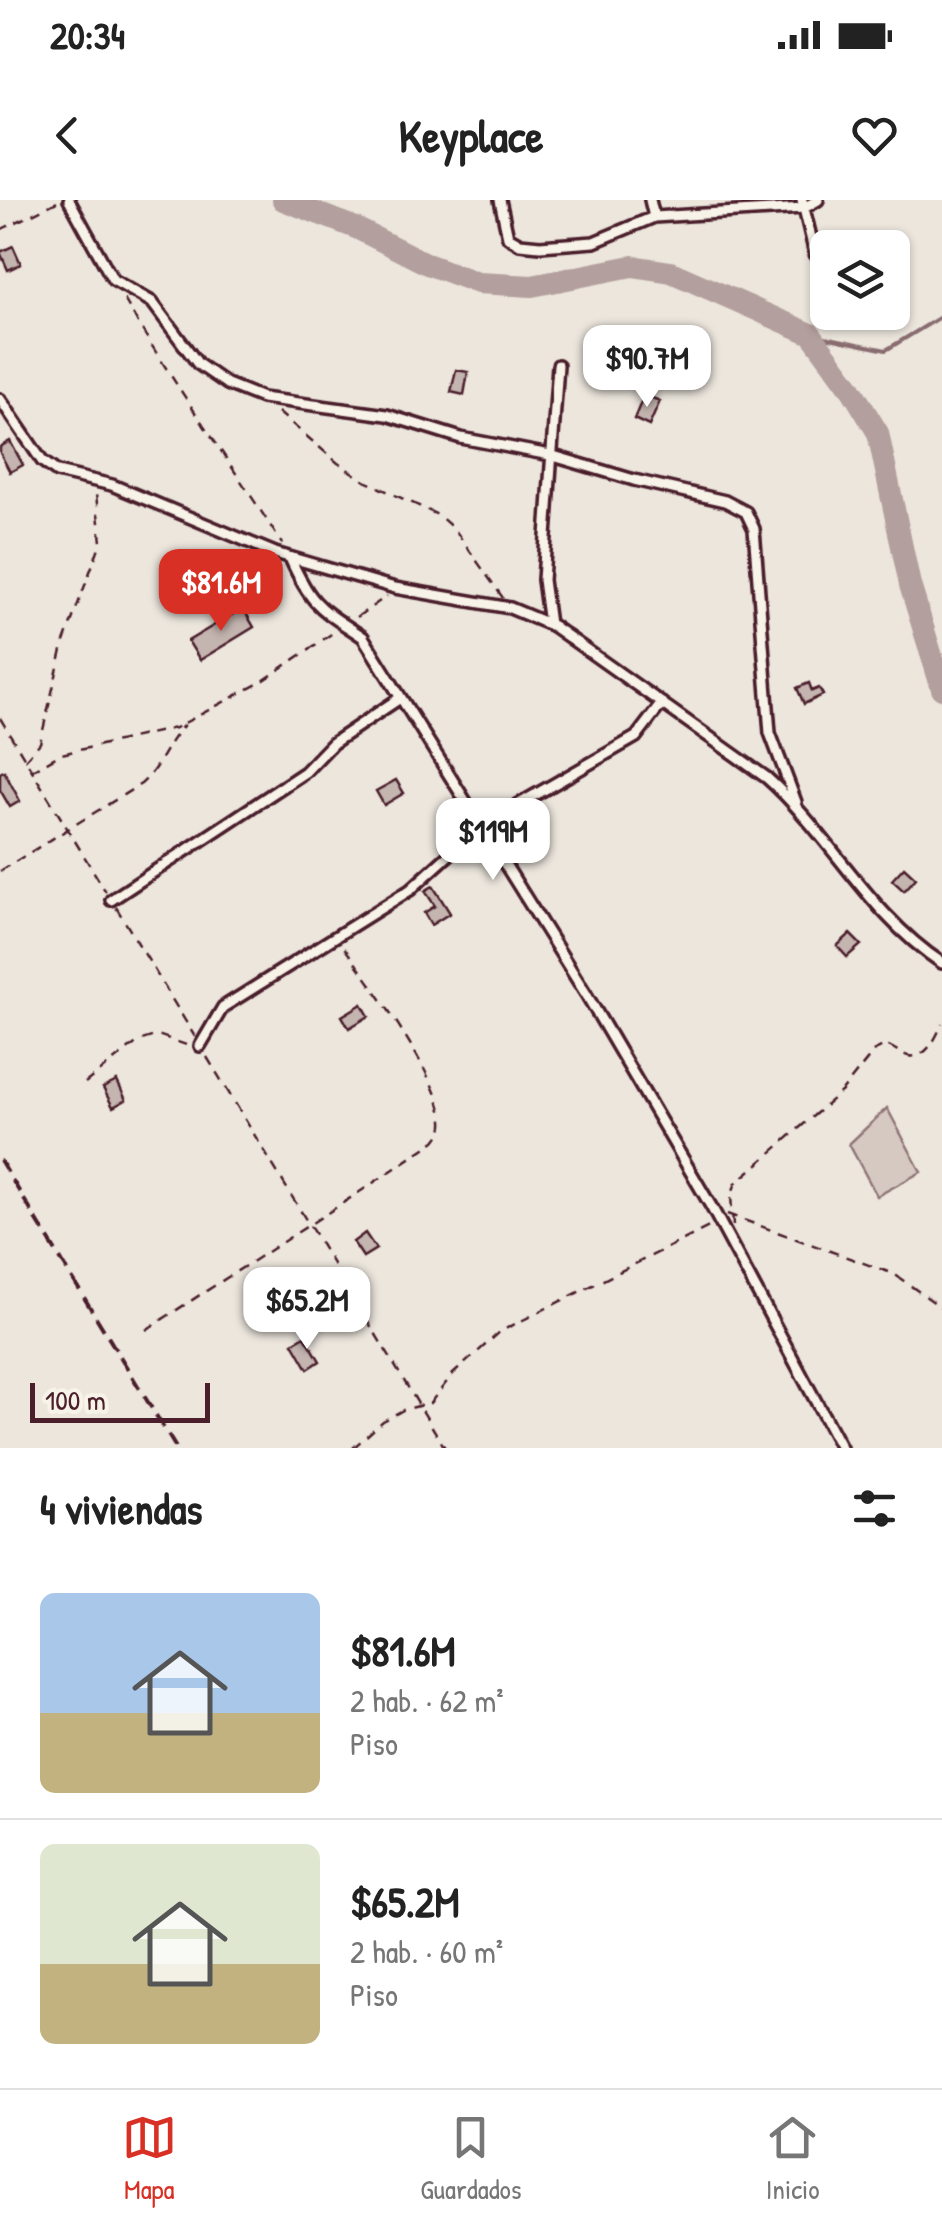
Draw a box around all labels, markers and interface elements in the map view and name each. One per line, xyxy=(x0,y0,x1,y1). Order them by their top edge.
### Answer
text: 20:34 xyxy=(50,9,125,61)
text: Keyplace xyxy=(399,105,543,166)
icon: back xyxy=(40,108,95,163)
icon: heart xyxy=(847,108,902,163)
map controls xyxy=(810,230,910,330)
button: layers xyxy=(810,230,910,330)
pin: $90.7M xyxy=(566,325,728,410)
text: $90.7M xyxy=(605,336,689,379)
pin: $81.6M xyxy=(140,549,302,634)
text: $81.6M xyxy=(181,560,261,603)
pin: $119M xyxy=(423,798,563,883)
text: $119M xyxy=(458,809,528,852)
pin: $65.2M xyxy=(226,1267,388,1352)
text: $65.2M xyxy=(265,1278,349,1321)
scale bar xyxy=(30,1378,210,1422)
text: 100 m xyxy=(45,1381,106,1419)
text: 4 viviendas xyxy=(40,1480,203,1537)
icon: filters xyxy=(847,1481,902,1536)
text: $81.6M xyxy=(350,1622,455,1679)
icon: home xyxy=(120,1633,240,1753)
text: 2 hab. · 62 m² xyxy=(350,1679,504,1722)
text: Piso xyxy=(350,1722,398,1765)
text: $65.2M xyxy=(350,1873,459,1930)
icon: home xyxy=(120,1884,240,2004)
text: 2 hab. · 60 m² xyxy=(350,1930,503,1973)
text: Piso xyxy=(350,1973,398,2016)
tab: Mapa xyxy=(122,2110,177,2208)
tab: Guardados xyxy=(420,2110,522,2208)
tab: Inicio xyxy=(765,2110,820,2208)

